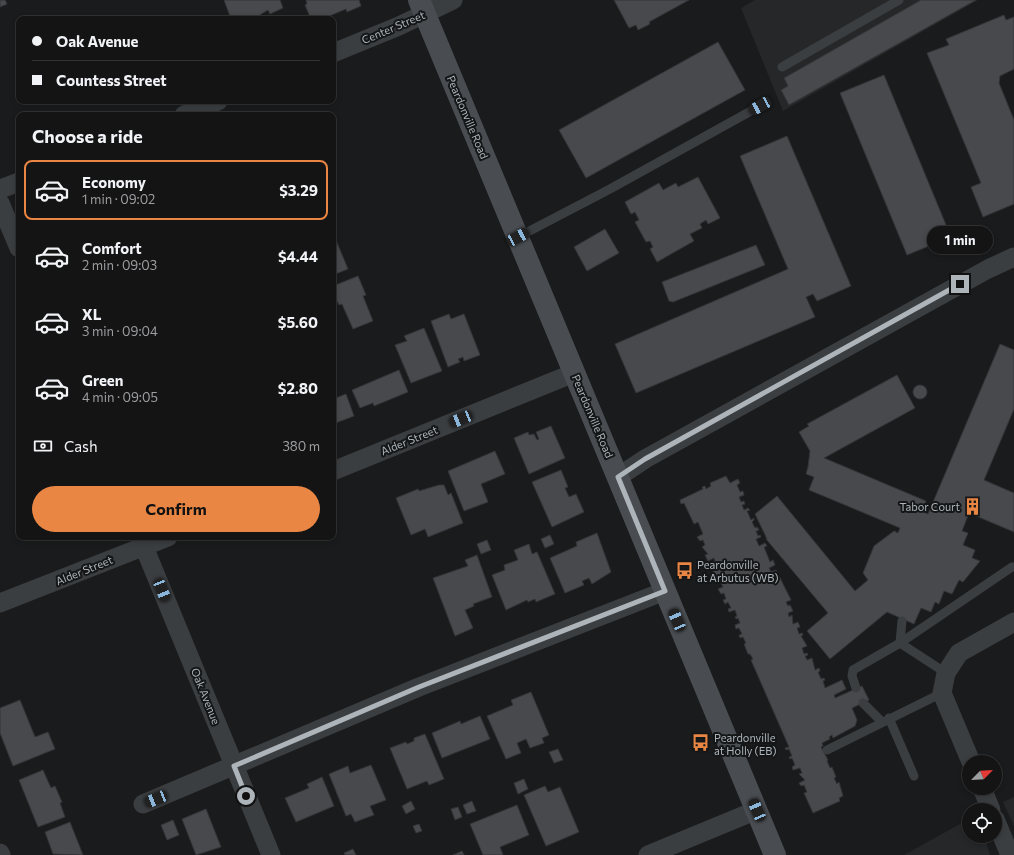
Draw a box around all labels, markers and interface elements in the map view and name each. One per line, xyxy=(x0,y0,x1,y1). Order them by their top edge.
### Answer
street label: Center Street xyxy=(359,8,427,46)
text: Oak Avenue xyxy=(56,32,139,50)
text: Countess Street xyxy=(56,71,167,89)
street label: Peardonville Road xyxy=(445,73,491,161)
car xyxy=(747,95,773,117)
text: Choose a ride xyxy=(32,125,143,147)
icon: car xyxy=(34,172,70,208)
text: Economy xyxy=(82,173,146,191)
text: $3.29 xyxy=(279,181,318,199)
text: 1 min · 09:02 xyxy=(82,191,155,207)
car xyxy=(505,226,531,248)
callout: 1 min xyxy=(927,226,993,254)
text: 1 min xyxy=(945,232,975,248)
icon: car xyxy=(34,238,70,274)
text: Comfort xyxy=(82,239,142,257)
text: $4.44 xyxy=(278,247,318,265)
text: 2 min · 09:03 xyxy=(82,257,157,273)
route end xyxy=(951,275,969,293)
icon: car xyxy=(34,304,70,340)
text: XL xyxy=(82,305,101,323)
text: $5.60 xyxy=(278,313,318,331)
text: 3 min · 09:04 xyxy=(82,323,158,339)
icon: car xyxy=(34,370,70,406)
text: Green xyxy=(82,371,123,389)
street label: Peardonville Road xyxy=(570,372,616,460)
text: $2.80 xyxy=(278,379,318,397)
text: 4 min · 09:05 xyxy=(82,389,158,405)
car xyxy=(448,409,474,429)
street label: Alder Street xyxy=(379,423,440,457)
icon: cash xyxy=(32,435,54,457)
text: Cash xyxy=(64,437,98,455)
text: 380 m xyxy=(282,438,320,454)
button: Confirm xyxy=(32,486,320,532)
building icon: Tabor Court xyxy=(963,496,983,516)
place label: Tabor Court xyxy=(899,500,960,513)
street label: Alder Street xyxy=(54,553,115,587)
place label: Peardonville at Arbutus (WB) xyxy=(697,558,778,584)
bus stop icon: Peardonville at Arbutus (WB) xyxy=(674,560,694,580)
car xyxy=(152,577,172,603)
car xyxy=(667,607,687,633)
street label: Oak Avenue xyxy=(189,666,223,726)
place label: Peardonville at Holly (EB) xyxy=(714,731,776,757)
bus stop icon: Peardonville at Holly (EB) xyxy=(691,733,711,753)
north arrow xyxy=(962,755,1002,795)
map controls xyxy=(962,755,1002,843)
route start xyxy=(237,787,255,805)
car xyxy=(143,789,169,809)
car xyxy=(747,797,767,823)
button: locate xyxy=(962,803,1002,843)

